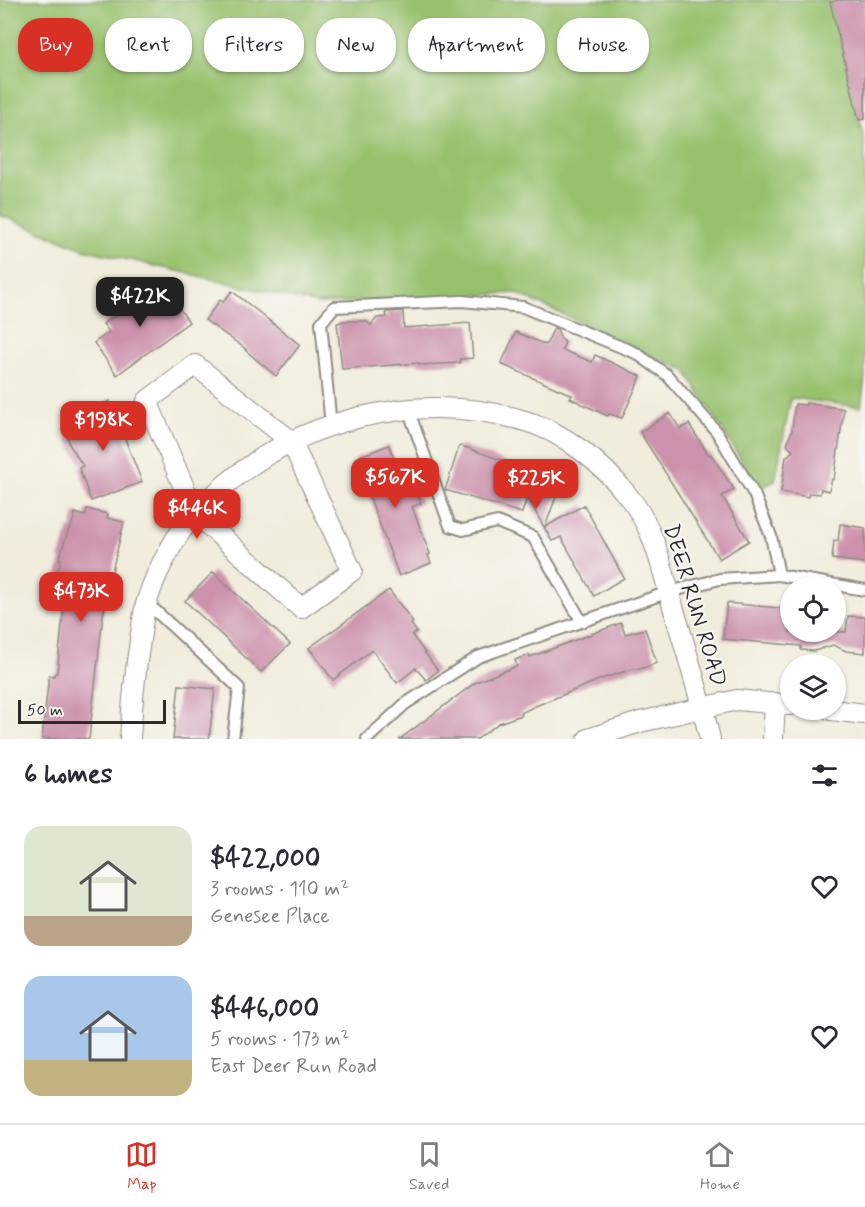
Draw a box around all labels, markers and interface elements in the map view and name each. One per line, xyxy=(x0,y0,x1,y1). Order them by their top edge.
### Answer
chip: Buy xyxy=(18,18,93,72)
chip: Rent xyxy=(105,18,192,72)
chip: Filters xyxy=(204,18,304,72)
chip: New xyxy=(316,18,396,72)
chip: Apartment xyxy=(408,18,545,72)
chip: House xyxy=(557,18,649,72)
pin: $422K xyxy=(98,277,182,328)
text: $422K xyxy=(110,283,170,310)
pin: $198K xyxy=(61,401,145,452)
text: $198K xyxy=(74,407,132,434)
pin: $567K xyxy=(353,458,437,509)
pin: $225K xyxy=(494,459,578,510)
text: $567K xyxy=(365,464,425,491)
text: $225K xyxy=(507,465,565,492)
pin: $446K xyxy=(155,489,239,540)
text: $446K xyxy=(167,495,227,522)
street label: DEER RUN ROAD xyxy=(656,521,732,690)
pin: $473K xyxy=(39,572,123,623)
map controls xyxy=(780,576,846,720)
button: locate xyxy=(780,576,846,642)
text: $473K xyxy=(53,578,109,605)
button: layers xyxy=(780,654,846,720)
scale bar xyxy=(18,697,166,724)
text: 50 m xyxy=(27,700,63,721)
text: 6 homes xyxy=(24,758,112,792)
icon: filters xyxy=(808,759,841,792)
text: $422,000 xyxy=(210,842,320,876)
icon: home xyxy=(72,850,144,922)
icon: heart xyxy=(808,870,841,903)
text: 3 rooms · 110 m² xyxy=(210,876,349,903)
text: Genesee Place xyxy=(210,903,330,930)
text: $446,000 xyxy=(210,992,319,1026)
icon: home xyxy=(72,1000,144,1072)
icon: heart xyxy=(808,1020,841,1053)
text: 5 rooms · 173 m² xyxy=(210,1026,349,1053)
text: East Deer Run Road xyxy=(210,1053,377,1080)
tab: Map xyxy=(125,1138,158,1195)
tab: Saved xyxy=(409,1138,449,1195)
tab: Home xyxy=(700,1138,740,1195)

